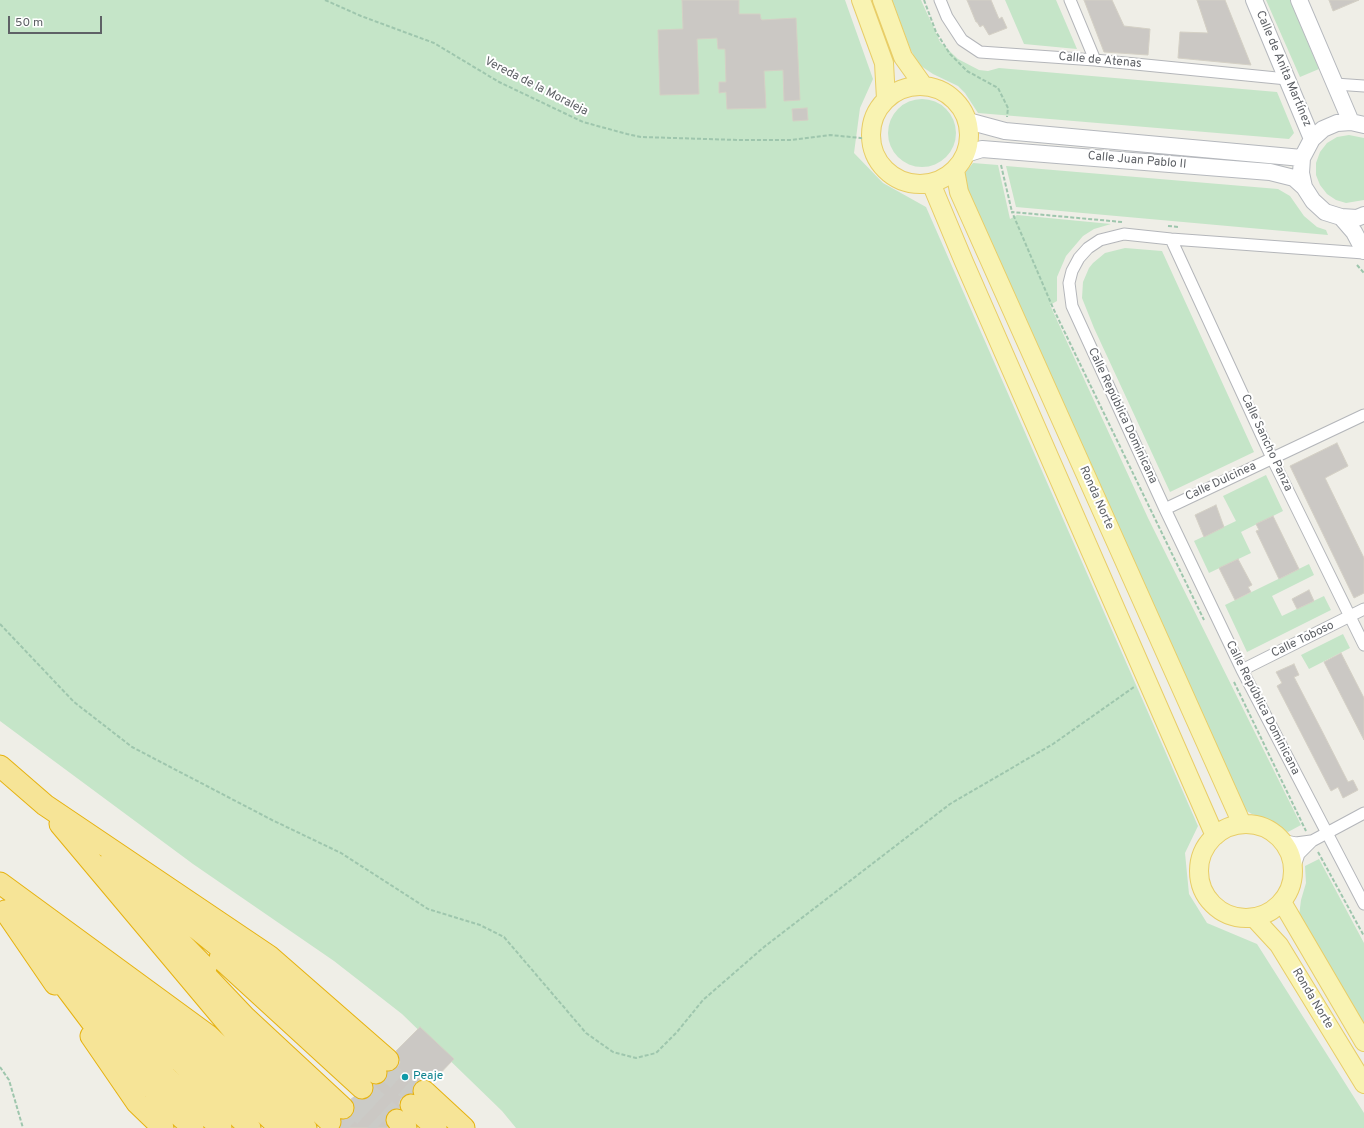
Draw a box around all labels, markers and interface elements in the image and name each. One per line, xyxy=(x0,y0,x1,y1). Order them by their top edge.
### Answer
scale bar xyxy=(10,8,104,34)
street label: Calle de Anita Martínez xyxy=(1252,9,1314,129)
text: 50 m xyxy=(15,15,43,31)
street label: Calle de Atenas xyxy=(1058,50,1142,72)
street label: Vereda de la Moraleja xyxy=(482,55,590,119)
street label: Calle Juan Pablo II xyxy=(1087,150,1187,172)
street label: Calle República Dominicana xyxy=(1084,346,1160,486)
street label: Calle Sancho Panza xyxy=(1237,392,1295,494)
street label: Calle Dulcinea xyxy=(1183,459,1259,505)
street label: Ronda Norte xyxy=(1076,464,1116,532)
street label: Calle Toboso xyxy=(1269,619,1337,661)
street label: Calle República Dominicana xyxy=(1222,639,1302,777)
street label: Ronda Norte xyxy=(1288,966,1336,1032)
place label: Peaje xyxy=(413,1070,443,1084)
marker: Peaje xyxy=(400,1072,410,1082)

